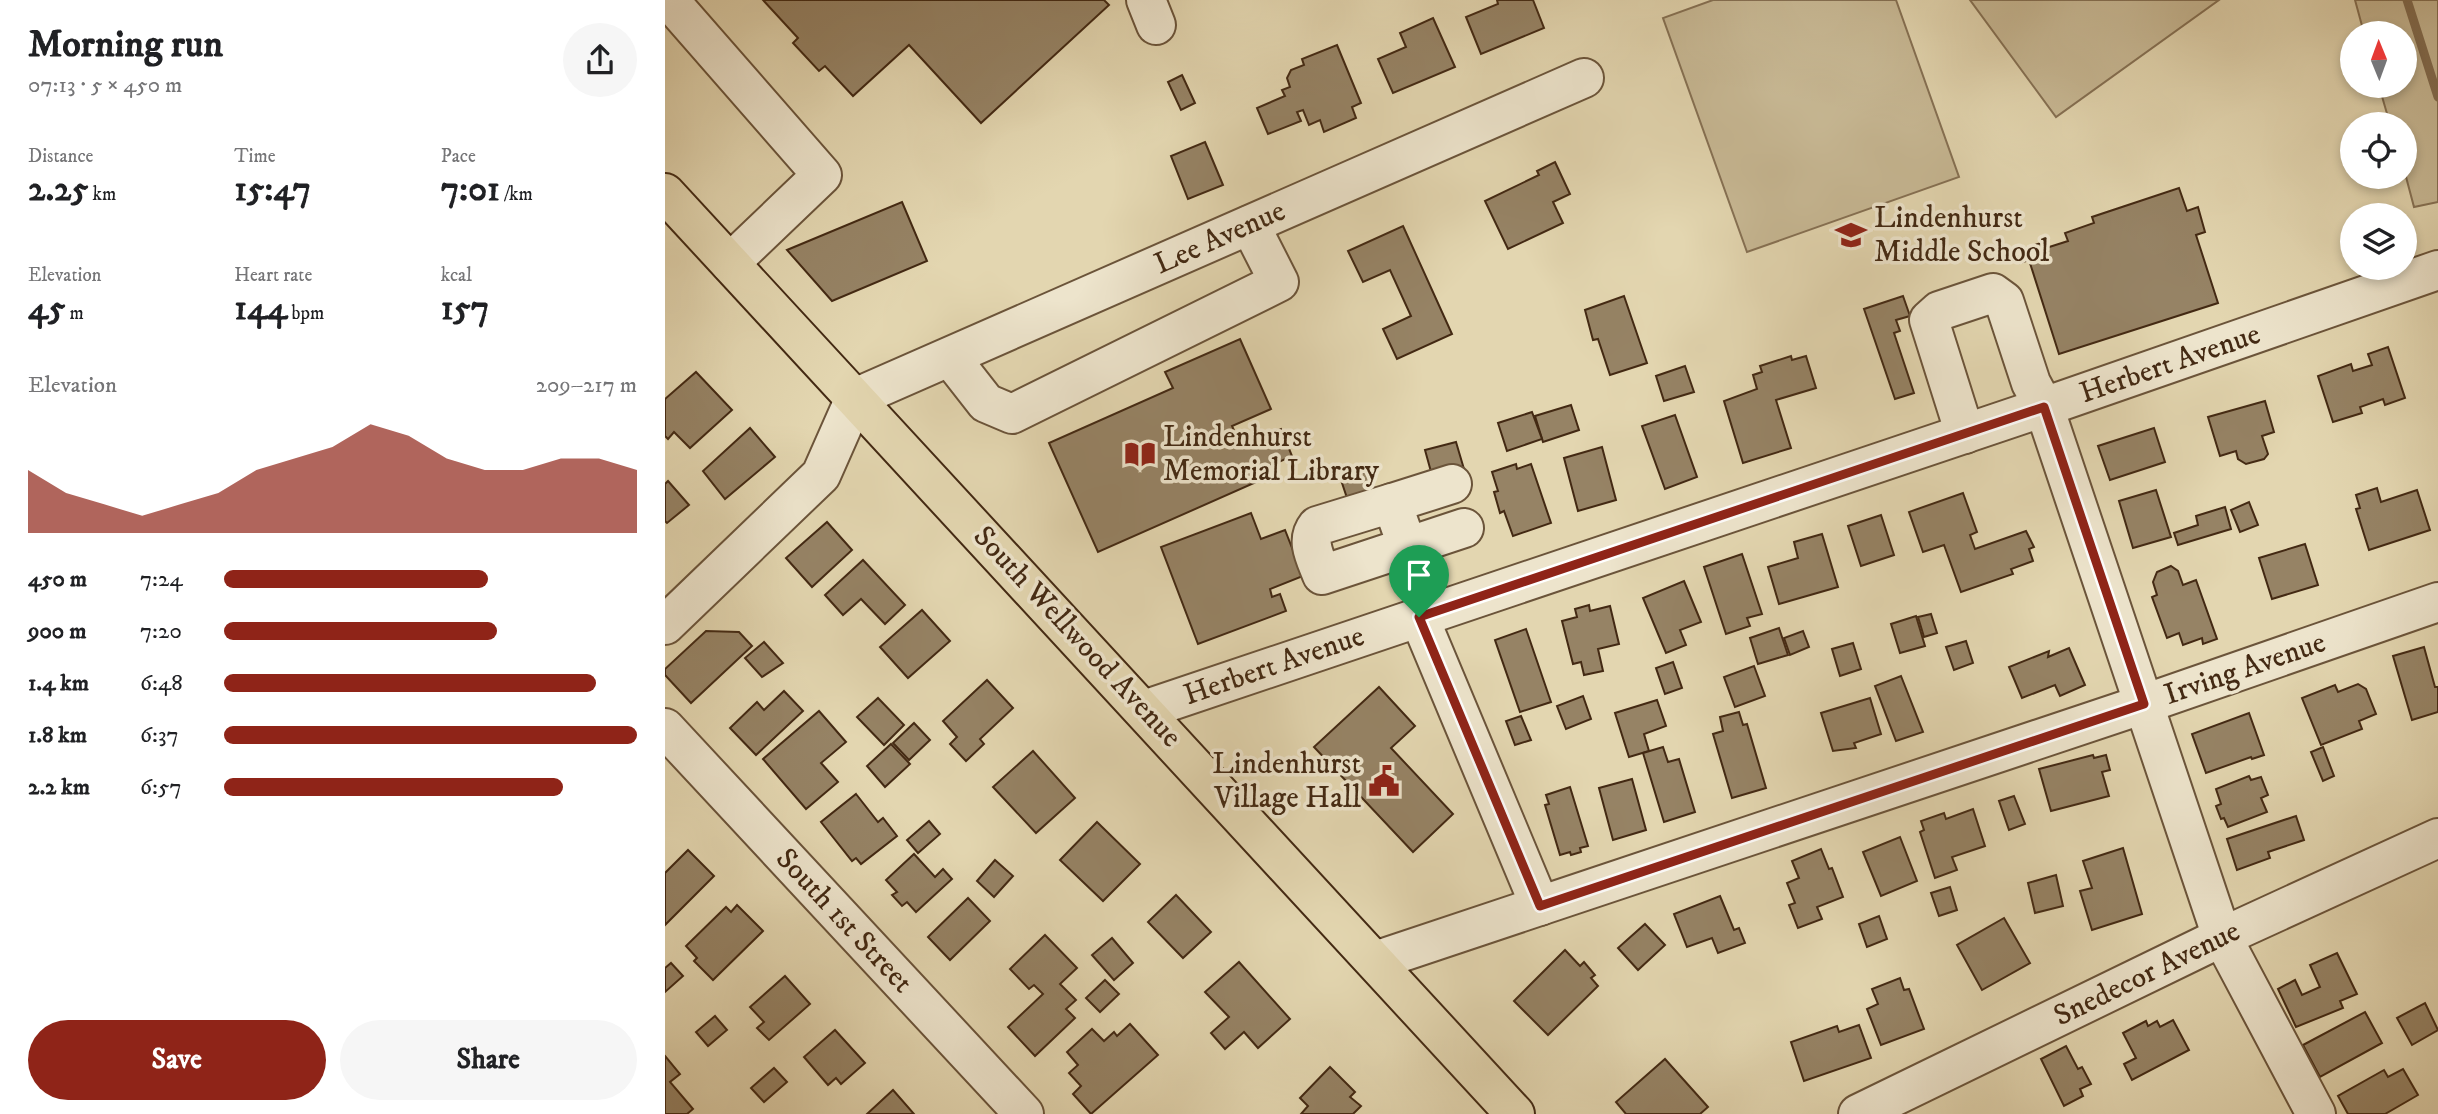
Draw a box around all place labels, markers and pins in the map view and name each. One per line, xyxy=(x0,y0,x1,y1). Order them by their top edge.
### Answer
place label: Lindenhurst Middle School xyxy=(1874,200,2049,271)
school or university icon: Lindenhurst Middle School xyxy=(1834,218,1868,252)
place label: Lindenhurst Memorial Library xyxy=(1163,419,1380,490)
library icon: Lindenhurst Memorial Library xyxy=(1123,437,1157,471)
pin xyxy=(1389,545,1449,617)
place label: Lindenhurst Village Hall xyxy=(1212,746,1361,817)
public building icon: Lindenhurst Village Hall xyxy=(1367,764,1401,798)

